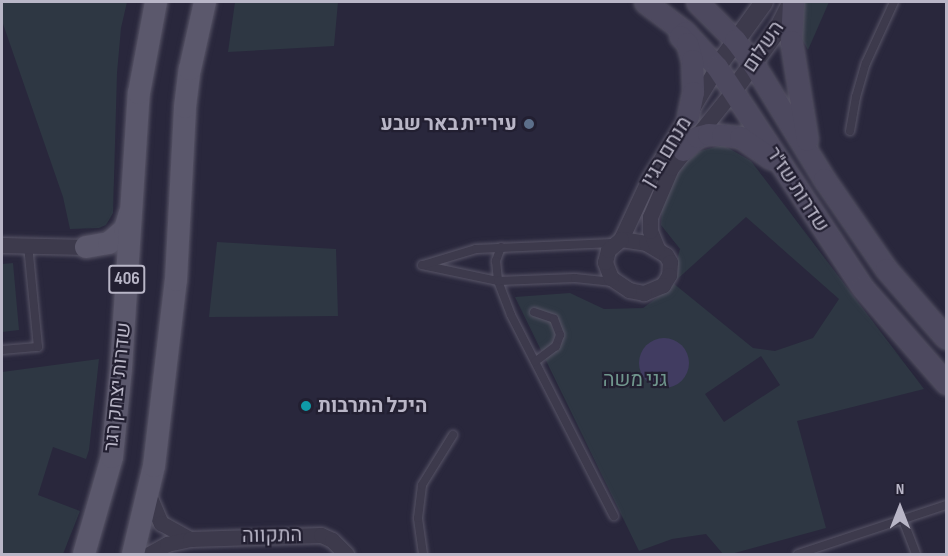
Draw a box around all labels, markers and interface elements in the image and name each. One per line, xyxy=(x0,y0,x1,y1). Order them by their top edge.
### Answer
street label: השלום xyxy=(738,17,790,77)
place label: עיריית באר שבע xyxy=(380,112,517,136)
street label: מנחם בגין xyxy=(637,112,697,192)
marker: עיריית באר שבע xyxy=(522,117,536,131)
street label: שדרות שז"ר xyxy=(761,143,833,237)
road number: 406 xyxy=(108,264,146,294)
street label: שדרות יצחק רגר xyxy=(99,321,137,453)
park label: גני משה xyxy=(603,368,667,392)
place label: היכל התרבות xyxy=(318,394,427,418)
marker: היכל התרבות xyxy=(299,399,313,413)
north arrow xyxy=(870,478,930,538)
text: N xyxy=(896,480,904,499)
street label: התקווה xyxy=(242,523,302,549)

